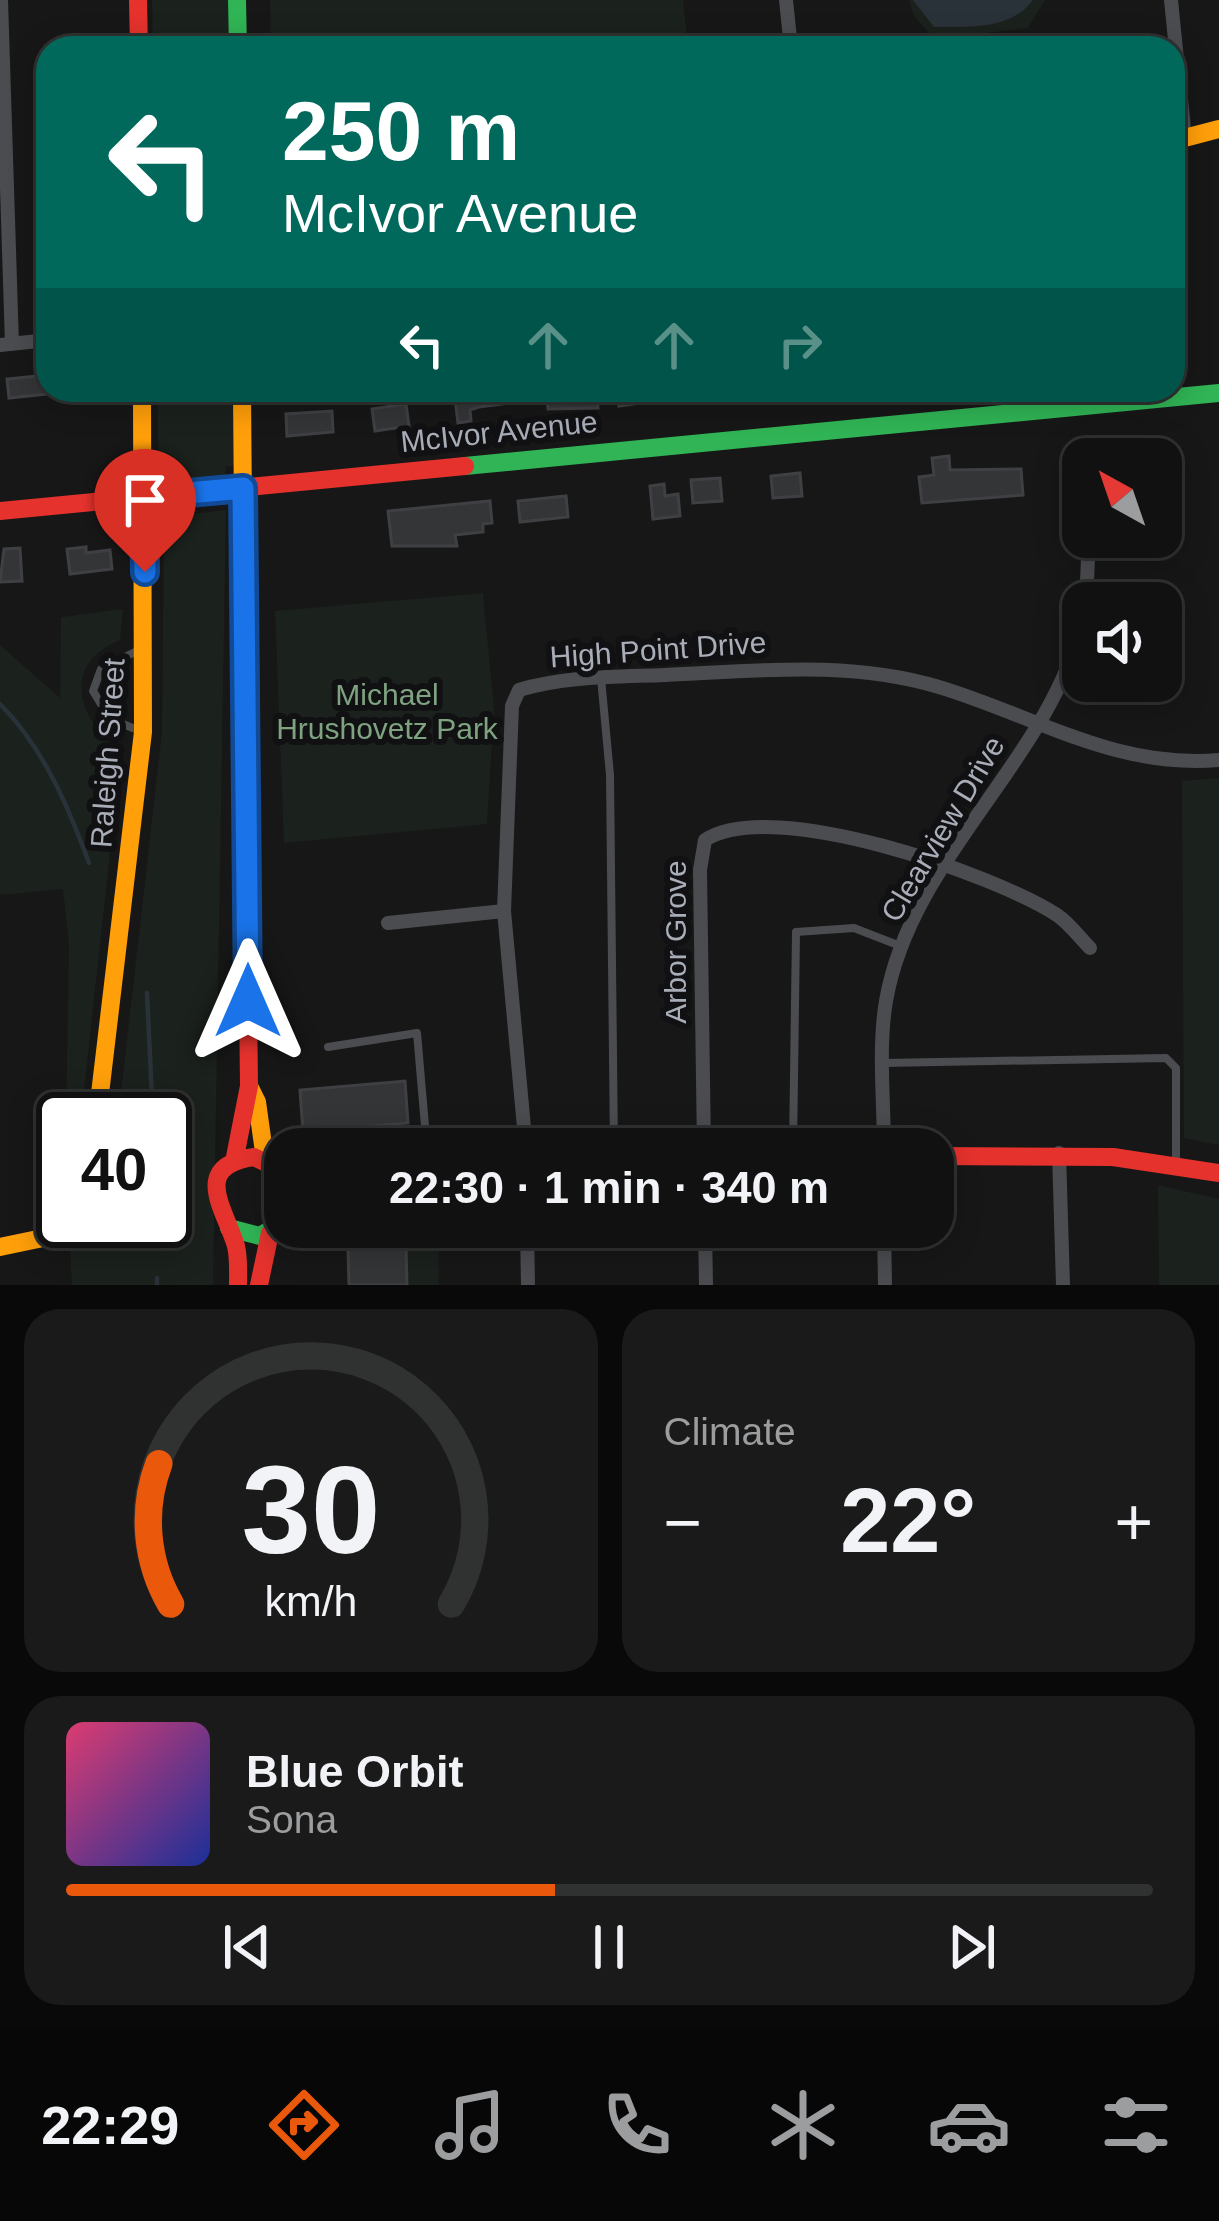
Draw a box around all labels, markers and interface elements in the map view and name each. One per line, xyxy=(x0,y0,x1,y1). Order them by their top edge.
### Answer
icon: left xyxy=(84,84,240,240)
text: 250 m xyxy=(282,84,520,178)
text: McIvor Avenue xyxy=(282,183,638,243)
icon: left xyxy=(389,312,455,378)
icon: ahead xyxy=(515,312,581,378)
icon: ahead xyxy=(641,312,707,378)
icon: right xyxy=(767,312,833,378)
street label: McIvor Avenue xyxy=(399,405,599,458)
north arrow xyxy=(1062,438,1182,558)
map controls xyxy=(1062,438,1182,702)
pin xyxy=(94,449,196,572)
icon: arrive xyxy=(112,467,178,533)
button: sound xyxy=(1062,582,1182,702)
street label: High Point Drive xyxy=(549,625,767,674)
street label: Raleigh Street xyxy=(84,656,131,849)
park label: Michael Hrushovetz Park xyxy=(276,678,499,745)
street label: Clearview Drive xyxy=(874,730,1011,927)
street label: Arbor Grove xyxy=(659,860,692,1024)
position arrow xyxy=(185,938,311,1064)
speed limit sign: 40 xyxy=(36,1092,192,1248)
text: 22:30 · 1 min · 340 m xyxy=(389,1162,829,1213)
text: Climate xyxy=(664,1410,796,1453)
text: 30 xyxy=(241,1440,380,1579)
text: 22° xyxy=(840,1471,976,1571)
text: − xyxy=(664,1485,702,1559)
text: + xyxy=(1114,1485,1153,1559)
text: km/h xyxy=(264,1576,357,1624)
text: Blue Orbit xyxy=(246,1746,464,1797)
text: Sona xyxy=(246,1798,337,1841)
icon: previous xyxy=(214,1914,280,1980)
icon: pause xyxy=(576,1914,642,1980)
icon: next xyxy=(939,1914,1005,1980)
icon: directions xyxy=(262,2083,346,2167)
icon: music xyxy=(428,2083,512,2167)
icon: phone xyxy=(595,2083,679,2167)
icon: climate xyxy=(761,2083,845,2167)
icon: car xyxy=(927,2083,1011,2167)
icon: filters xyxy=(1094,2083,1178,2167)
text: 22:29 xyxy=(41,2095,179,2155)

